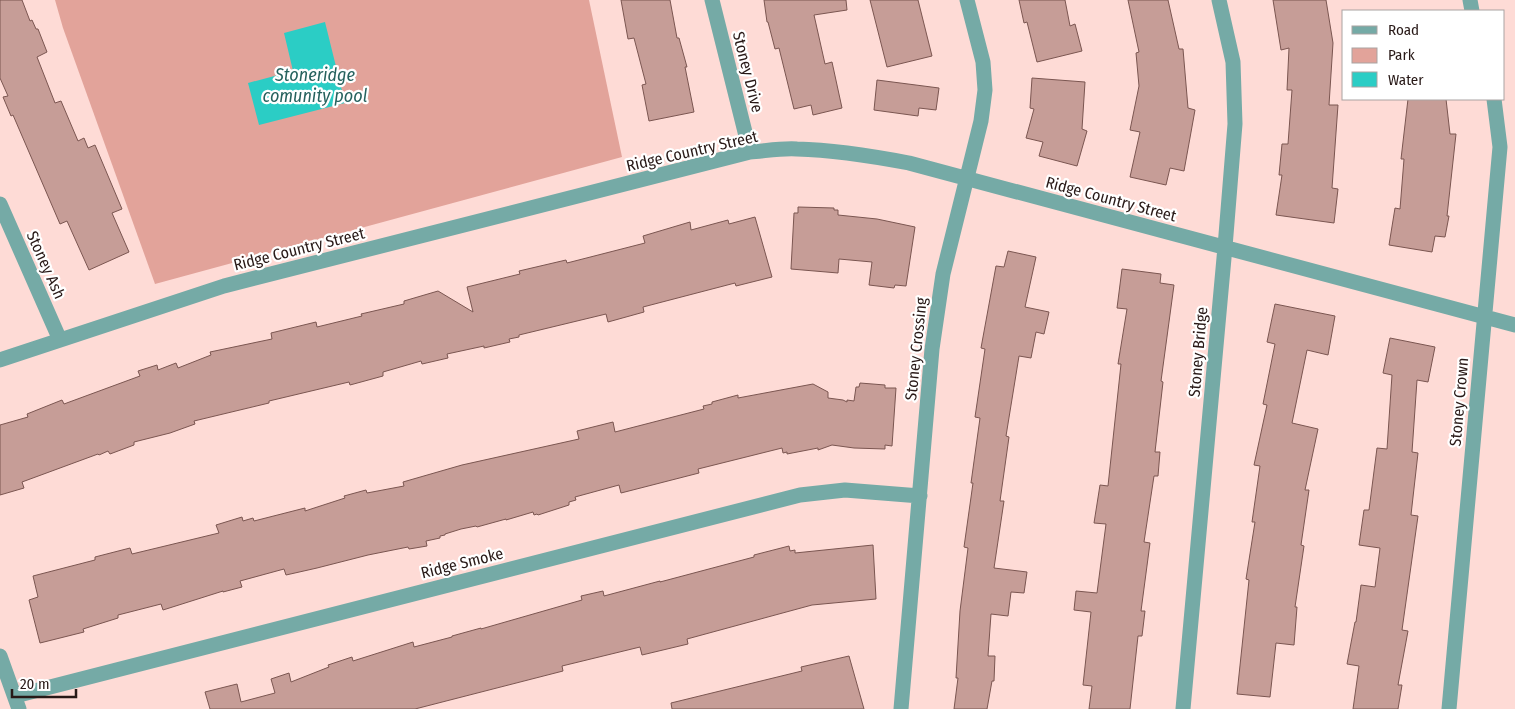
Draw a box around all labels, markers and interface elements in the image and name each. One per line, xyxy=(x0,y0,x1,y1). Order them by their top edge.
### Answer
legend xyxy=(1342,10,1505,100)
text: Road xyxy=(1388,21,1419,39)
street label: Stoney Drive xyxy=(729,30,767,114)
text: Park xyxy=(1388,46,1415,64)
water label: Stoneridge comunity pool xyxy=(263,64,368,107)
text: Water xyxy=(1388,71,1424,89)
street label: Ridge Country Street xyxy=(624,126,760,175)
street label: Ridge Country Street xyxy=(1044,172,1179,226)
street label: Ridge Country Street xyxy=(232,223,367,274)
street label: Stoney Ash xyxy=(23,228,69,302)
street label: Stoney Crossing xyxy=(901,296,931,401)
street label: Stoney Bridge xyxy=(1185,306,1211,398)
street label: Stoney Crown xyxy=(1446,357,1472,447)
street label: Ridge Smoke xyxy=(419,544,505,582)
scale bar xyxy=(12,666,76,698)
text: 20 m xyxy=(20,675,50,693)

